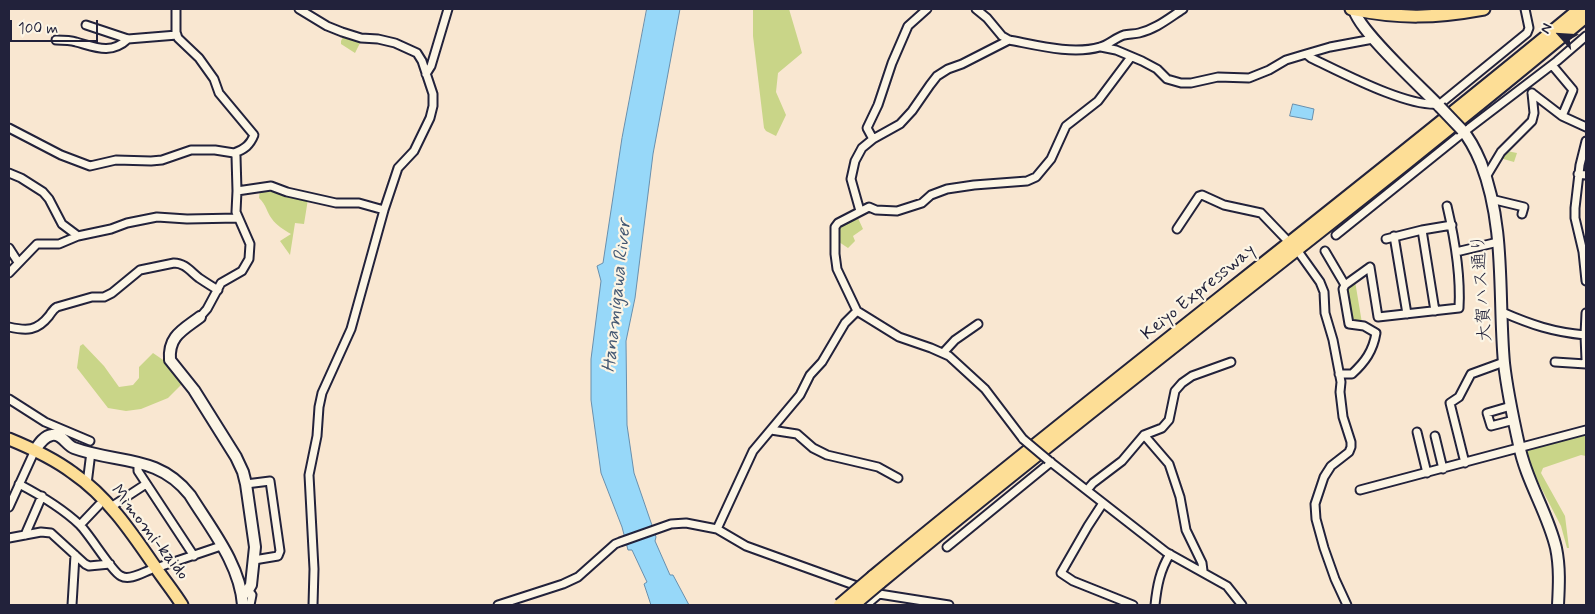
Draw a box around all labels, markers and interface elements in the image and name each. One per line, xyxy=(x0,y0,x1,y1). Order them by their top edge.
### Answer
scale bar xyxy=(12,10,100,42)
north arrow xyxy=(1535,10,1585,60)
text: 100 m xyxy=(18,19,58,39)
text: N xyxy=(1536,20,1557,37)
water label: Hanamigawa River xyxy=(599,218,637,374)
street label: 大賀ハス通り xyxy=(1468,233,1498,343)
street label: Keiyo Expressway xyxy=(1137,240,1261,346)
street label: Mimomi-kaido xyxy=(105,481,193,585)

